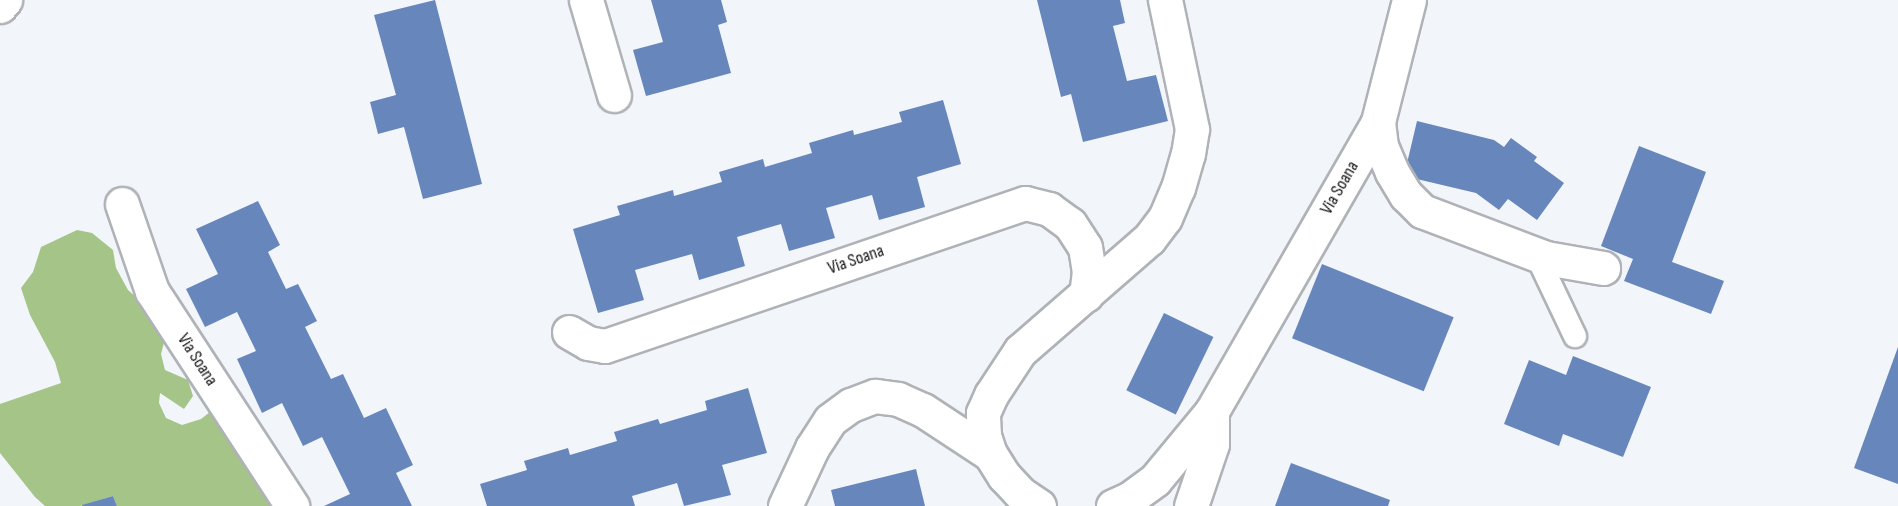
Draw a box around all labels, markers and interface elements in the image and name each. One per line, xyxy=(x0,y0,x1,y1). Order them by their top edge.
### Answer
street label: Via Soana xyxy=(1316,158,1364,218)
street label: Via Soana xyxy=(825,240,887,280)
street label: Via Soana xyxy=(172,330,222,390)

